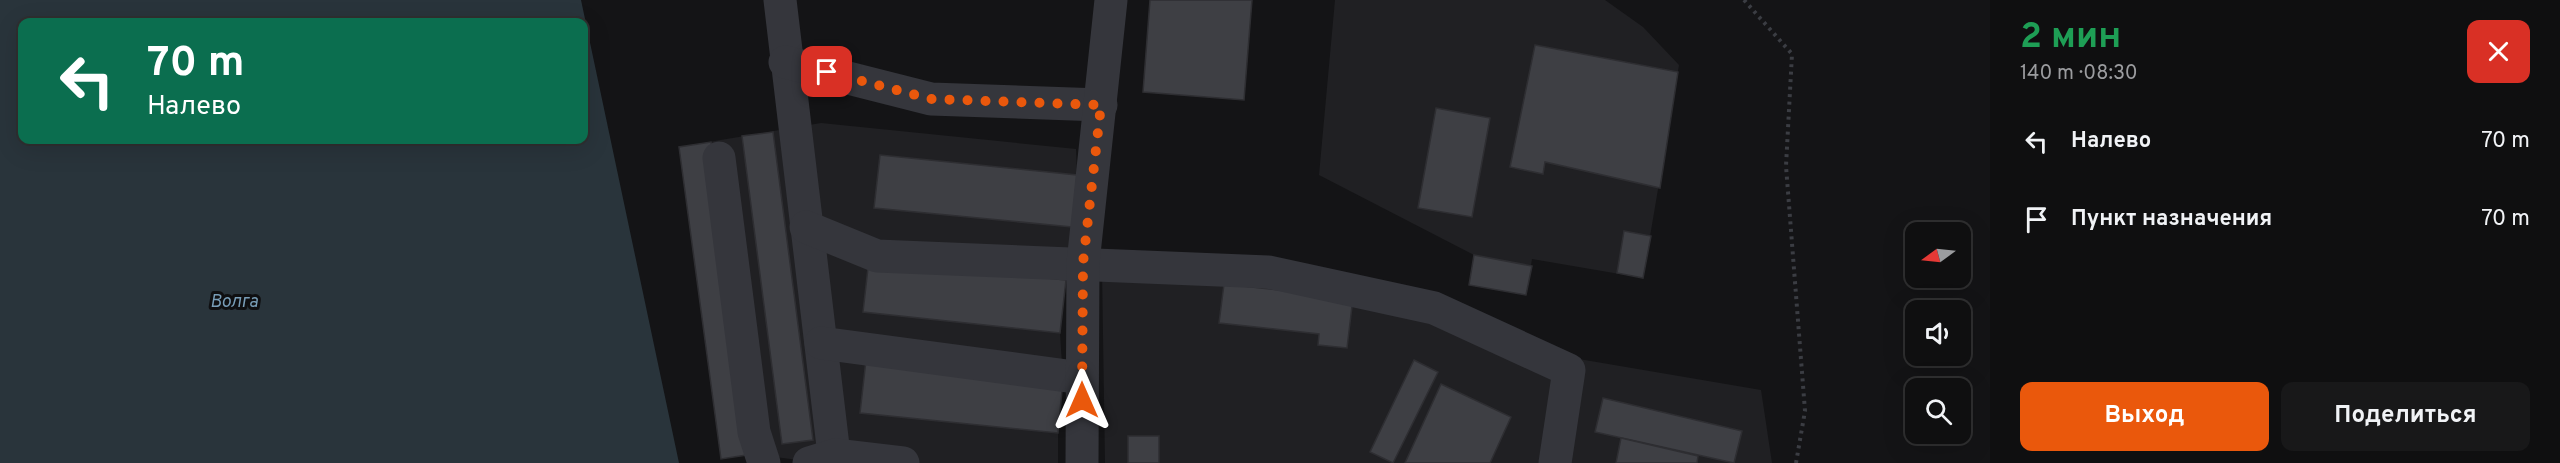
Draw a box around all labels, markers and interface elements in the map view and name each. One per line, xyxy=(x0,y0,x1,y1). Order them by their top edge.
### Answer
text: 2 мин xyxy=(2020,15,2121,61)
button: close xyxy=(2467,20,2530,83)
text: 70 m xyxy=(147,38,245,91)
icon: left xyxy=(48,42,126,120)
pin xyxy=(801,46,852,97)
icon: arrive xyxy=(810,55,843,88)
text: 140 m · 08:30 xyxy=(2020,61,2138,87)
text: Налево xyxy=(147,90,241,124)
icon: left xyxy=(2020,125,2053,158)
text: Налево xyxy=(2071,128,2151,155)
text: 70 m xyxy=(2481,128,2530,155)
icon: arrive xyxy=(2020,203,2053,236)
text: Пункт назначения xyxy=(2071,206,2272,233)
text: 70 m xyxy=(2481,206,2530,233)
north arrow xyxy=(1905,222,1971,288)
map controls xyxy=(1905,222,1971,444)
water label: Волга xyxy=(210,291,259,314)
button: sound xyxy=(1905,300,1971,366)
position arrow xyxy=(1050,368,1114,432)
button: search xyxy=(1905,378,1971,444)
button: Выход xyxy=(2020,382,2269,451)
button: Поделиться xyxy=(2281,382,2530,451)

